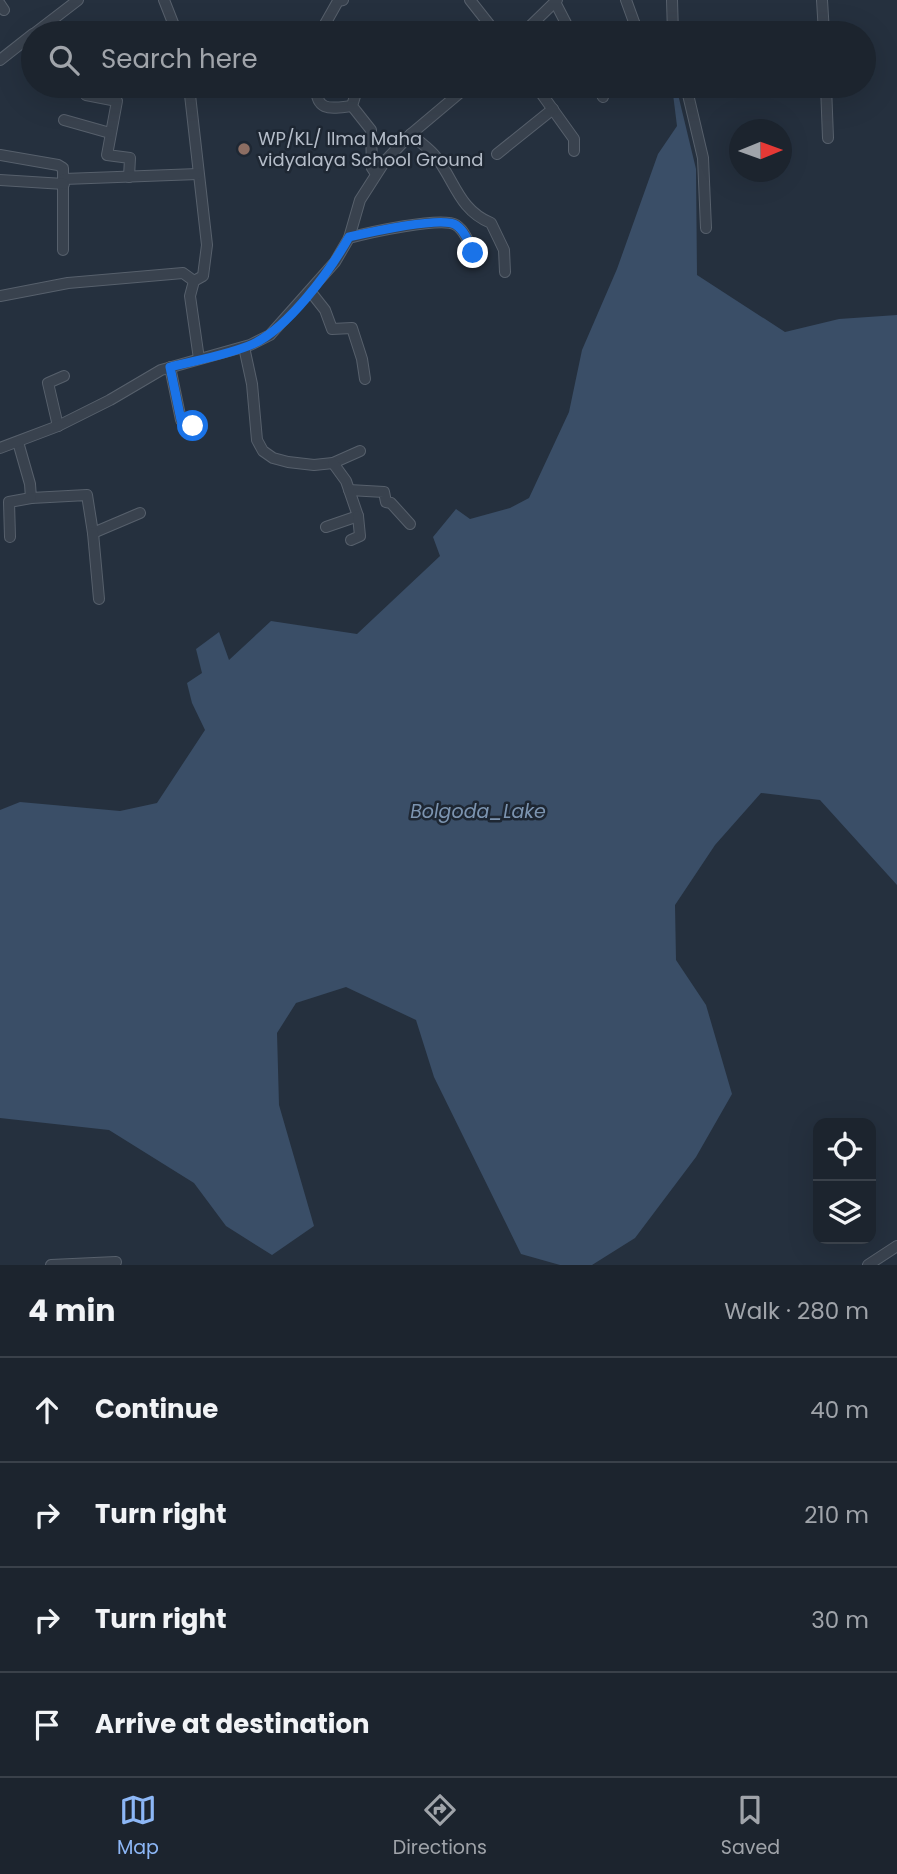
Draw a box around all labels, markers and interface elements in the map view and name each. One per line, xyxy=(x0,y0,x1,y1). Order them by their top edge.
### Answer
search box xyxy=(21,21,876,98)
icon: search xyxy=(45,41,83,79)
text: Search here xyxy=(101,41,258,77)
north arrow xyxy=(729,119,792,182)
place label: WP/KL/ Ilma Maha vidyalaya School Ground xyxy=(258,126,483,172)
marker: WP/KL/ Ilma Maha vidyalaya School Ground xyxy=(236,141,252,157)
route end xyxy=(457,237,488,268)
route start xyxy=(177,410,208,441)
water label: Bolgoda_Lake xyxy=(410,798,546,825)
map controls xyxy=(813,1118,876,1244)
button: locate xyxy=(813,1118,876,1181)
button: layers xyxy=(813,1181,876,1244)
text: 4 min xyxy=(28,1289,116,1332)
text: Walk · 280 m xyxy=(724,1295,869,1327)
icon: ahead xyxy=(28,1391,66,1429)
text: Continue xyxy=(95,1391,218,1427)
text: 40 m xyxy=(810,1394,869,1426)
icon: right xyxy=(28,1496,66,1534)
text: Turn right xyxy=(95,1496,227,1532)
text: 210 m xyxy=(804,1499,869,1531)
icon: right xyxy=(28,1601,66,1639)
text: Turn right xyxy=(95,1601,227,1637)
text: 30 m xyxy=(811,1604,869,1636)
icon: arrive xyxy=(28,1706,66,1744)
text: Arrive at destination xyxy=(95,1706,370,1742)
tab: Map xyxy=(117,1791,159,1862)
tab: Directions xyxy=(393,1791,487,1862)
tab: Saved xyxy=(721,1791,780,1862)

